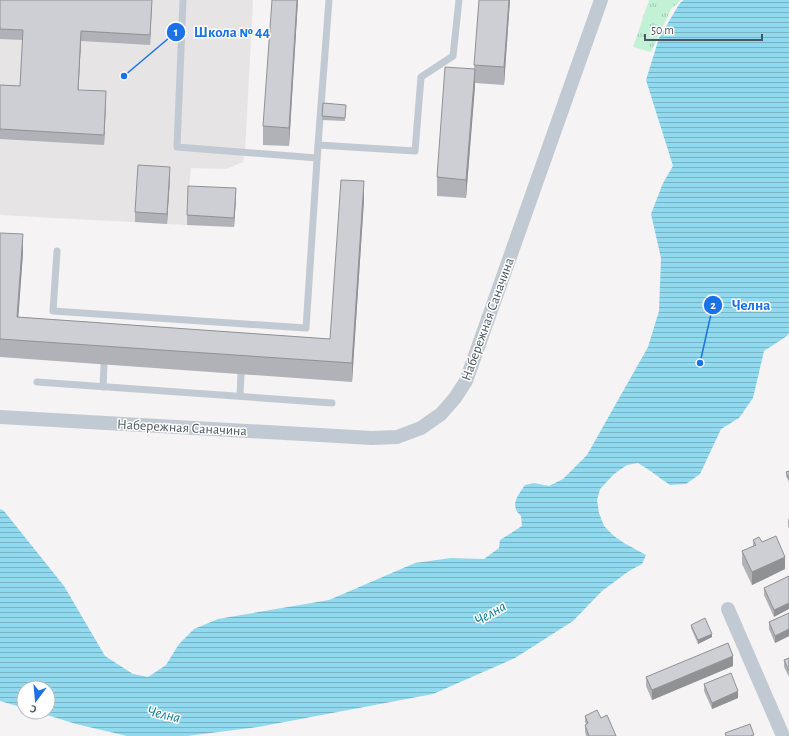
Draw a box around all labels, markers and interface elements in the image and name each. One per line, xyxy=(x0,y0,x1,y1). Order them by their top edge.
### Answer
scale bar xyxy=(645,16,762,42)
callout: Школа № 44 xyxy=(166,18,278,45)
text: 50 m xyxy=(651,24,674,36)
text: Школа № 44 xyxy=(194,25,271,40)
text: 1 xyxy=(174,26,178,38)
street label: Набережная Саначина xyxy=(459,255,517,383)
callout: Челна xyxy=(703,292,778,319)
text: Челна xyxy=(732,298,770,313)
text: 2 xyxy=(710,299,716,311)
street label: Набережная Саначина xyxy=(117,418,248,438)
water label: Челна xyxy=(472,599,508,628)
north arrow xyxy=(16,680,56,720)
text: С xyxy=(29,703,38,715)
water label: Челна xyxy=(146,703,182,726)

